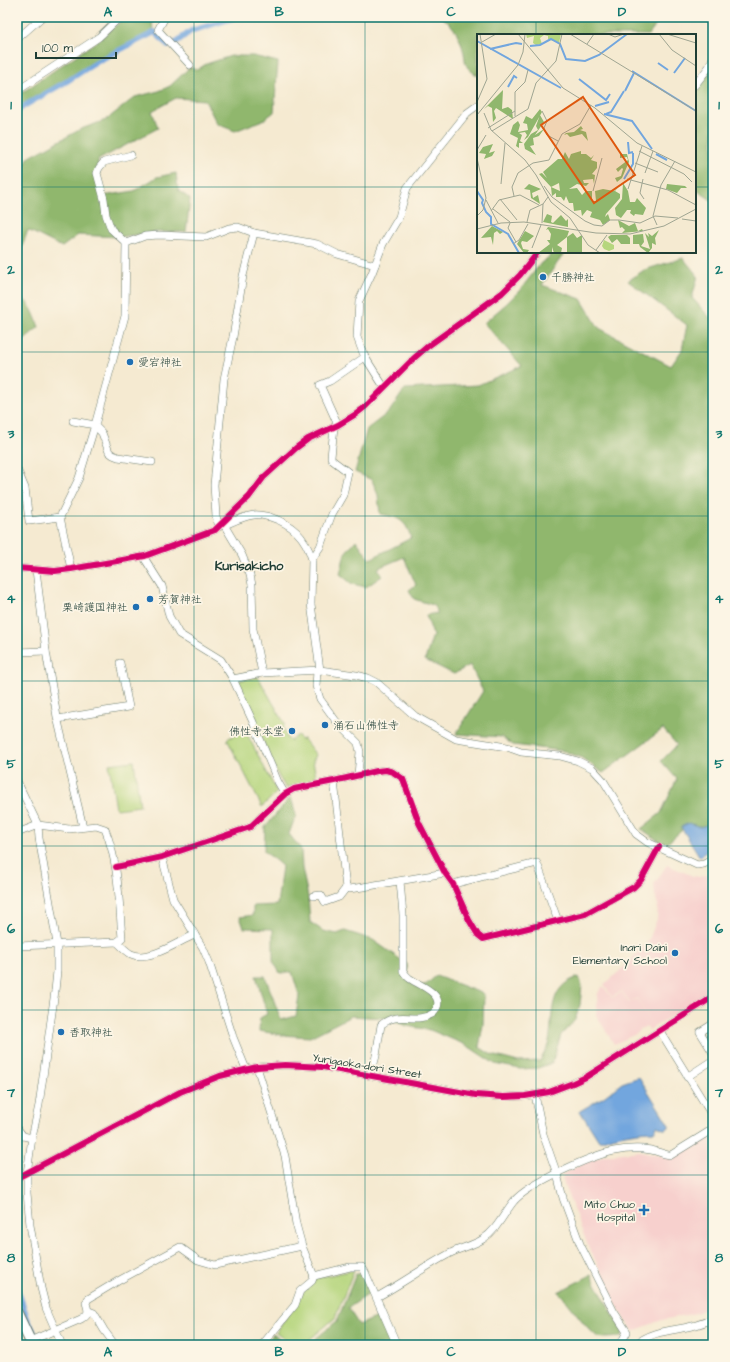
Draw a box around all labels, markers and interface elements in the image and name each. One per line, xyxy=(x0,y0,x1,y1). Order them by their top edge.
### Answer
text: A xyxy=(104,3,113,21)
text: B xyxy=(274,3,284,21)
text: C xyxy=(446,3,456,21)
text: D xyxy=(618,3,627,21)
scale bar xyxy=(36,34,116,60)
inset map xyxy=(477,34,696,253)
text: 100 m xyxy=(42,40,73,57)
text: 1 xyxy=(10,96,12,114)
text: 1 xyxy=(718,96,720,114)
text: 2 xyxy=(6,261,15,279)
text: 2 xyxy=(714,261,723,279)
place label: 千勝神社 xyxy=(551,270,595,285)
marker: 千勝神社 xyxy=(538,272,548,282)
place label: 愛宕神社 xyxy=(138,355,182,370)
marker: 愛宕神社 xyxy=(125,357,135,367)
text: 3 xyxy=(7,425,15,443)
text: 3 xyxy=(715,425,723,443)
district label: Kurisakicho xyxy=(215,557,284,575)
text: 4 xyxy=(7,590,16,608)
text: 4 xyxy=(715,590,724,608)
place label: 芳賀神社 xyxy=(158,592,202,607)
marker: 芳賀神社 xyxy=(145,594,155,604)
place label: 栗崎護国神社 xyxy=(62,600,128,615)
marker: 栗崎護国神社 xyxy=(131,602,141,612)
place label: 涌石山佛性寺 xyxy=(333,718,399,733)
marker: 涌石山佛性寺 xyxy=(320,720,330,730)
place label: 佛性寺本堂 xyxy=(229,724,284,739)
marker: 佛性寺本堂 xyxy=(287,726,297,736)
text: 5 xyxy=(6,755,16,773)
text: 5 xyxy=(714,755,724,773)
text: 6 xyxy=(7,920,16,938)
text: 6 xyxy=(715,920,724,938)
place label: Inari Daini Elementary School xyxy=(573,940,667,969)
marker: Inari Daini Elementary School xyxy=(670,948,680,958)
place label: 香取神社 xyxy=(69,1025,113,1040)
marker: 香取神社 xyxy=(56,1027,66,1037)
street label: Yurigaoka-dori Street xyxy=(311,1050,423,1083)
text: 7 xyxy=(6,1084,16,1102)
text: 7 xyxy=(714,1084,724,1102)
place label: Mito Chuo Hospital xyxy=(584,1197,636,1225)
marker: Mito Chuo Hospital xyxy=(638,1204,650,1216)
text: 8 xyxy=(7,1249,16,1267)
text: 8 xyxy=(715,1249,724,1267)
text: A xyxy=(104,1343,113,1361)
text: B xyxy=(274,1343,284,1361)
text: C xyxy=(446,1343,456,1361)
text: D xyxy=(618,1343,627,1361)

